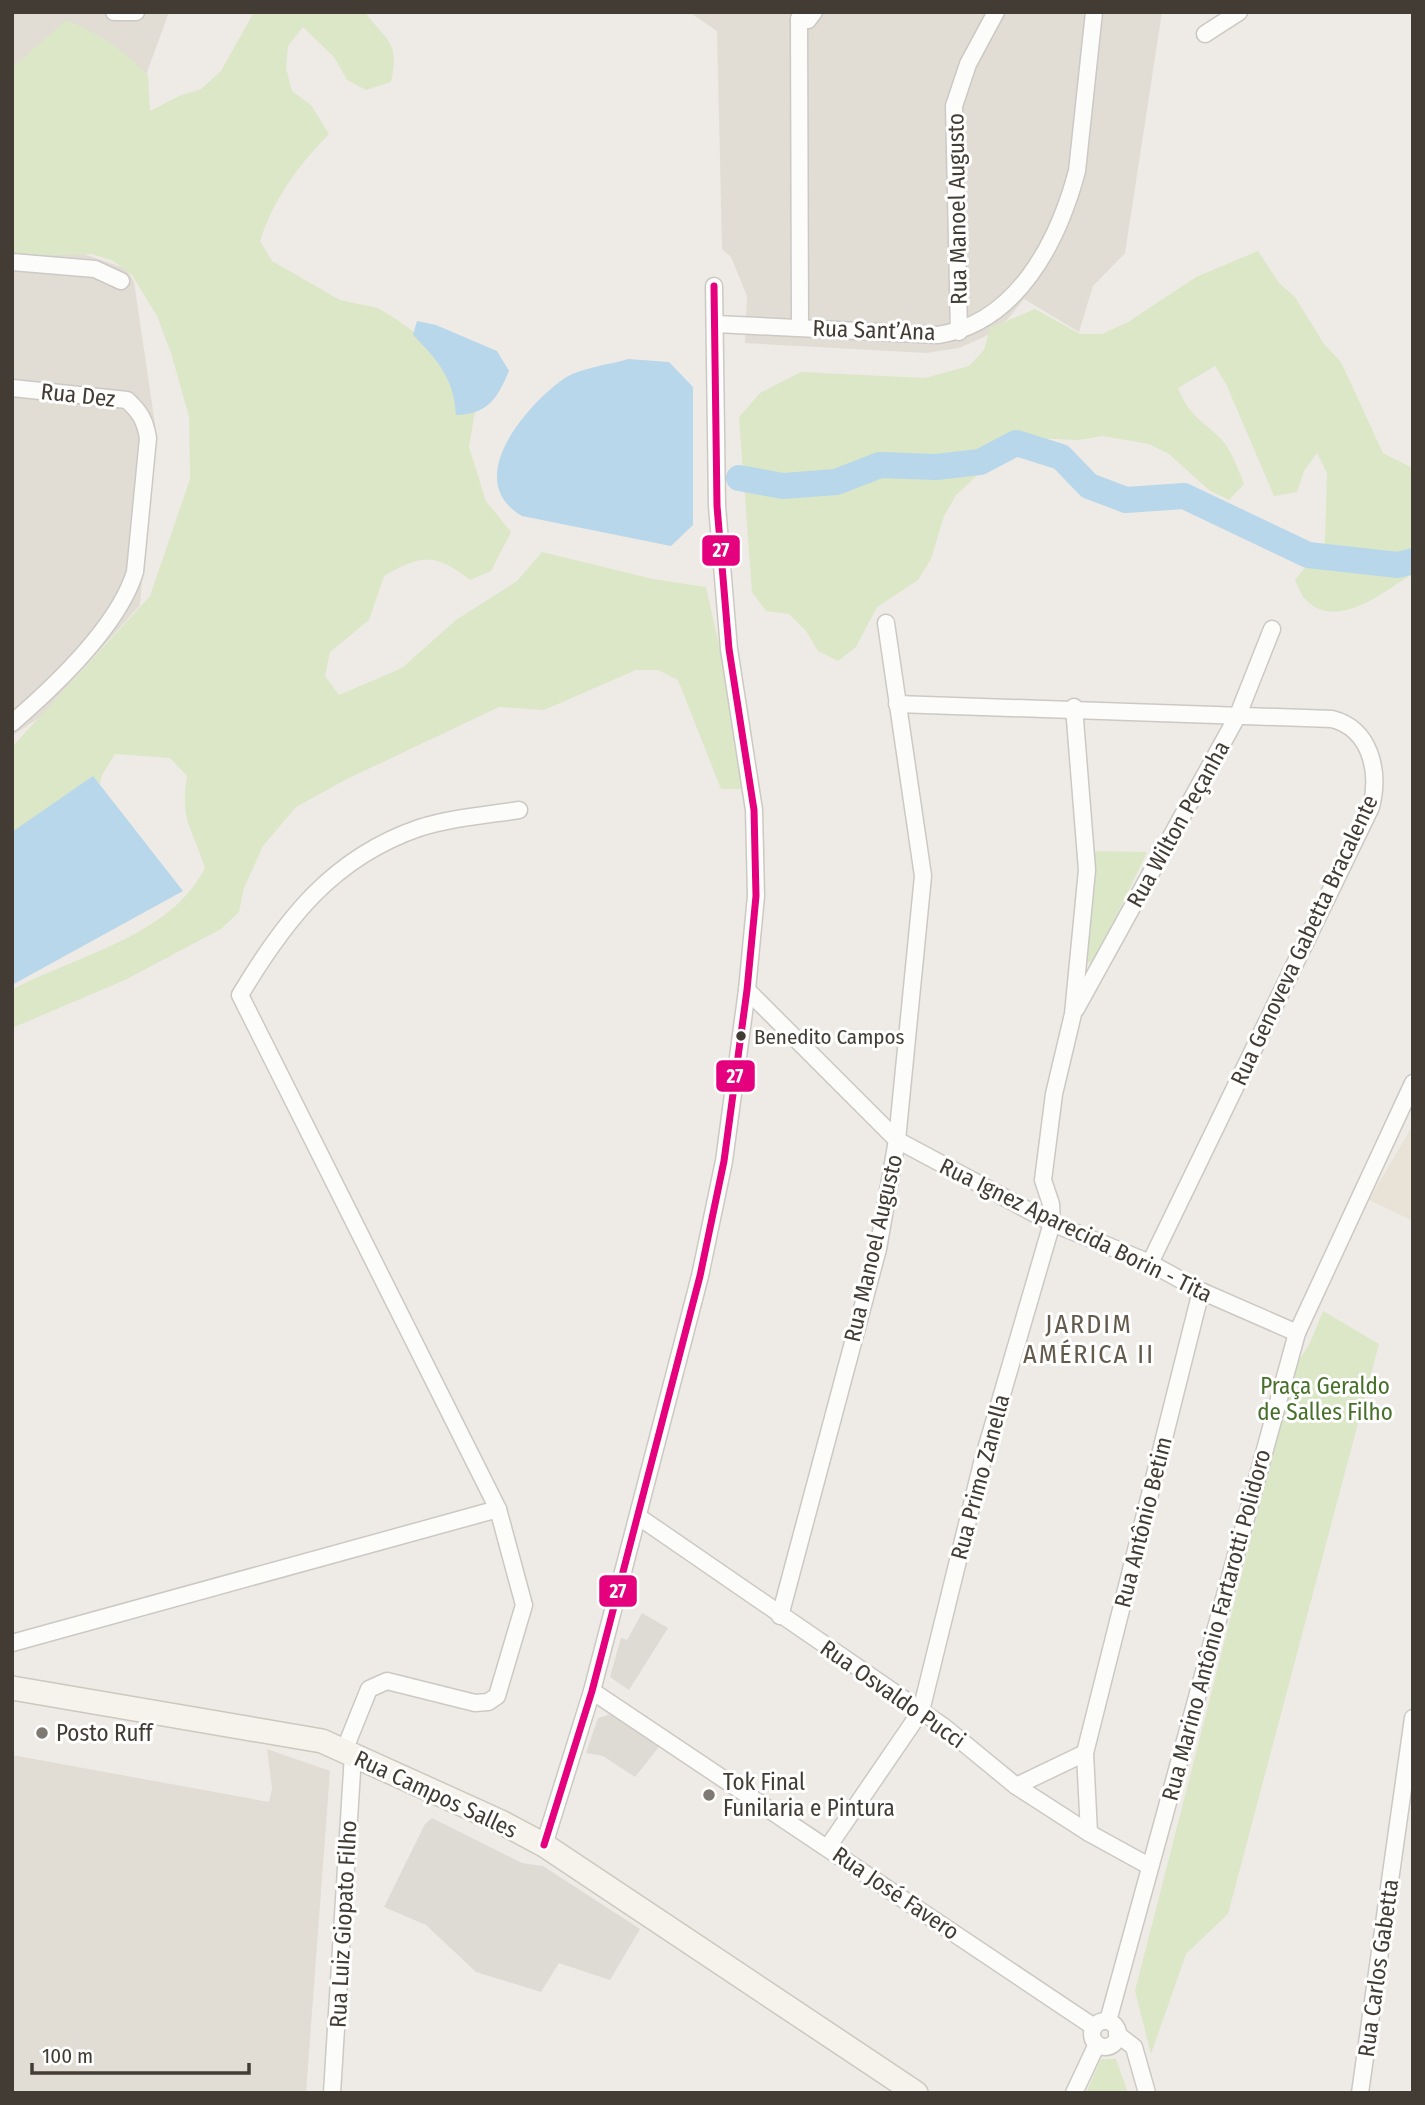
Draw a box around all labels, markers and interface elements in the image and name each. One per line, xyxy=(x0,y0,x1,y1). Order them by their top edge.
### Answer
street label: Rua Manoel Augusto xyxy=(941,113,973,305)
street label: Rua Sant’Ana xyxy=(812,314,936,346)
street label: Rua Dez xyxy=(39,377,117,413)
line badge: 27 xyxy=(701,534,741,567)
text: 27 xyxy=(712,539,729,562)
street label: Rua Wilton Peçanha xyxy=(1121,736,1235,912)
street label: Rua Genoveva Gabetta Bracalente xyxy=(1224,790,1384,1090)
place label: Benedito Campos xyxy=(754,1024,904,1050)
marker: Benedito Campos xyxy=(734,1029,748,1043)
line badge: 27 xyxy=(715,1059,756,1093)
text: 27 xyxy=(726,1065,743,1088)
street label: Rua Manoel Augusto xyxy=(838,1151,908,1345)
street label: Rua Ignez Aparecida Borin - Tita xyxy=(935,1152,1217,1308)
district label: JARDIM AMÉRICA II xyxy=(1023,1309,1155,1370)
park label: Praça Geraldo de Salles Filho xyxy=(1257,1372,1393,1426)
street label: Rua Primo Zanella xyxy=(944,1391,1016,1563)
street label: Rua Antônio Betim xyxy=(1108,1434,1178,1610)
street label: Rua Marino Antônio Fartarotti Polidoro xyxy=(1156,1446,1276,1804)
line badge: 27 xyxy=(598,1574,638,1608)
text: 27 xyxy=(609,1580,626,1603)
street label: Rua Osvaldo Pucci xyxy=(815,1634,971,1754)
place label: Posto Ruff xyxy=(56,1719,155,1747)
marker: Posto Ruff xyxy=(34,1725,50,1741)
street label: Rua Campos Salles xyxy=(350,1744,522,1844)
place label: Tok Final Funilaria e Pintura xyxy=(723,1768,895,1822)
marker: Tok Final Funilaria e Pintura xyxy=(701,1787,717,1803)
street label: Rua Luiz Giopato Filho xyxy=(324,1819,362,2029)
street label: Rua José Favero xyxy=(827,1840,965,1946)
street label: Rua Carlos Gabetta xyxy=(1352,1877,1404,2059)
scale bar xyxy=(32,2032,248,2076)
text: 100 m xyxy=(42,2043,93,2069)

